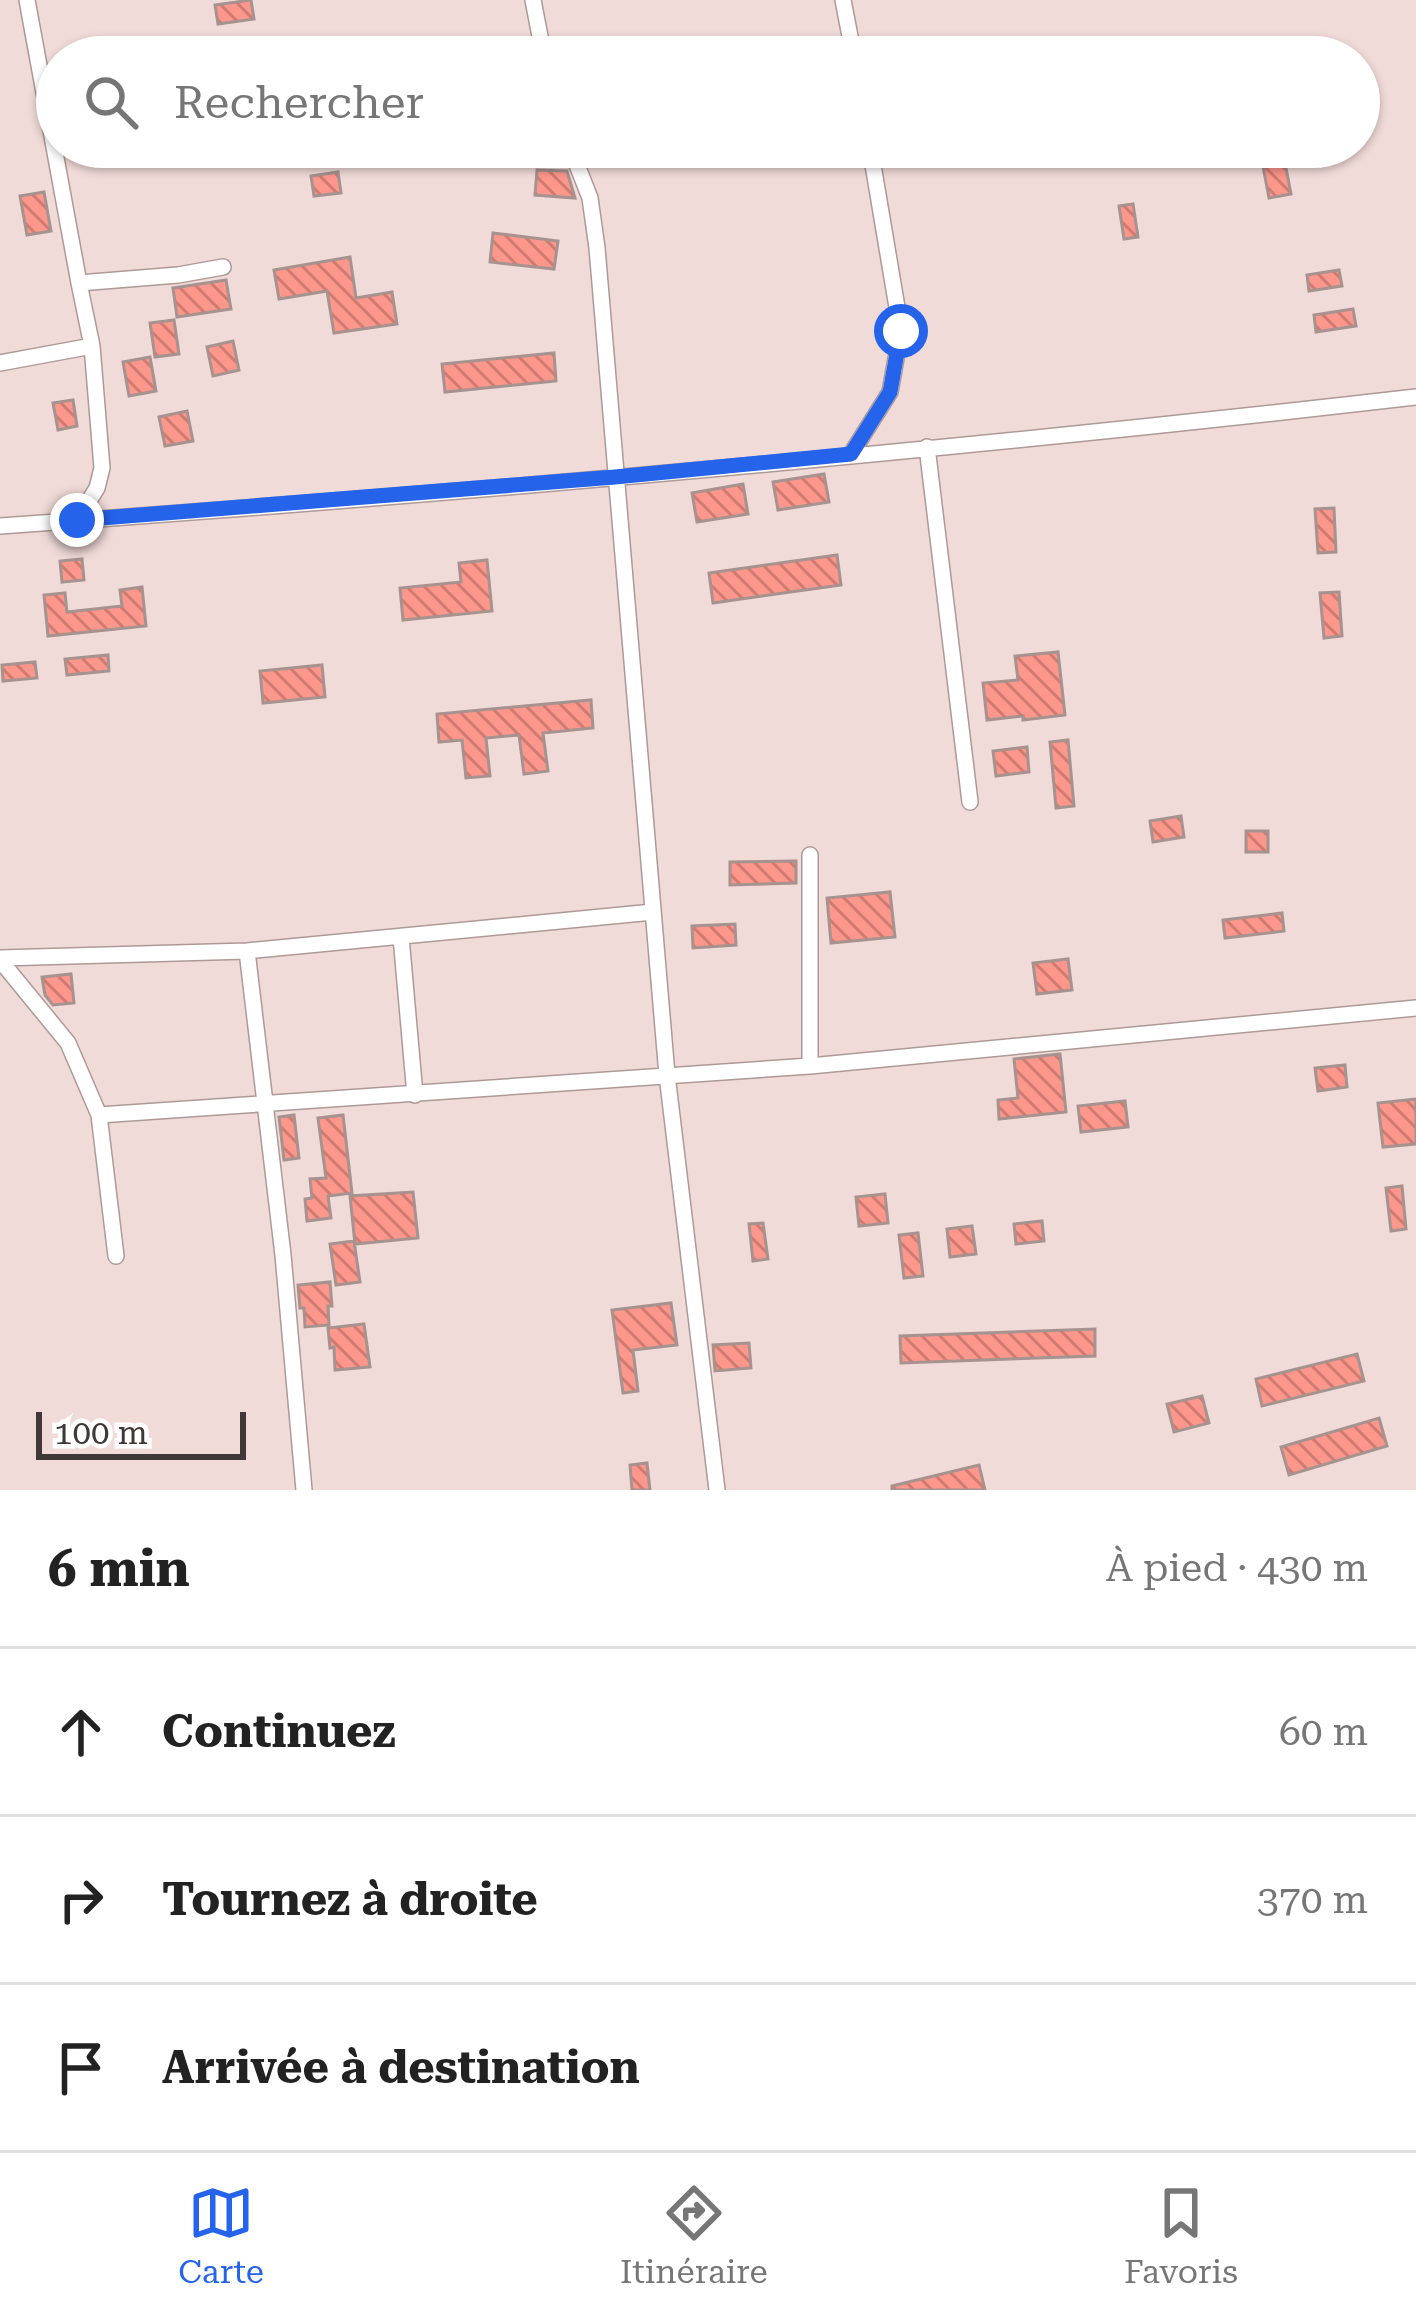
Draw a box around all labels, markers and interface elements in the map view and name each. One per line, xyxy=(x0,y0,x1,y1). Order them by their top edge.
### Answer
search box xyxy=(36,36,1380,168)
icon: search xyxy=(78,69,144,135)
text: Rechercher xyxy=(174,76,424,129)
route start xyxy=(874,304,928,358)
route end xyxy=(50,493,104,547)
scale bar xyxy=(36,1406,246,1459)
text: 100 m xyxy=(54,1413,148,1452)
text: 6 min xyxy=(48,1539,190,1598)
text: À pied · 430 m xyxy=(1106,1545,1368,1591)
icon: ahead xyxy=(48,1699,114,1765)
text: Continuez xyxy=(162,1705,396,1758)
text: 60 m xyxy=(1279,1709,1368,1755)
icon: right xyxy=(48,1867,114,1933)
text: Tournez à droite xyxy=(162,1873,538,1926)
text: 370 m xyxy=(1257,1877,1368,1923)
icon: arrive xyxy=(48,2035,114,2101)
text: Arrivée à destination xyxy=(162,2041,640,2094)
tab: Carte xyxy=(178,2180,264,2291)
tab: Itinéraire xyxy=(620,2180,768,2291)
tab: Favoris xyxy=(1124,2180,1238,2291)

